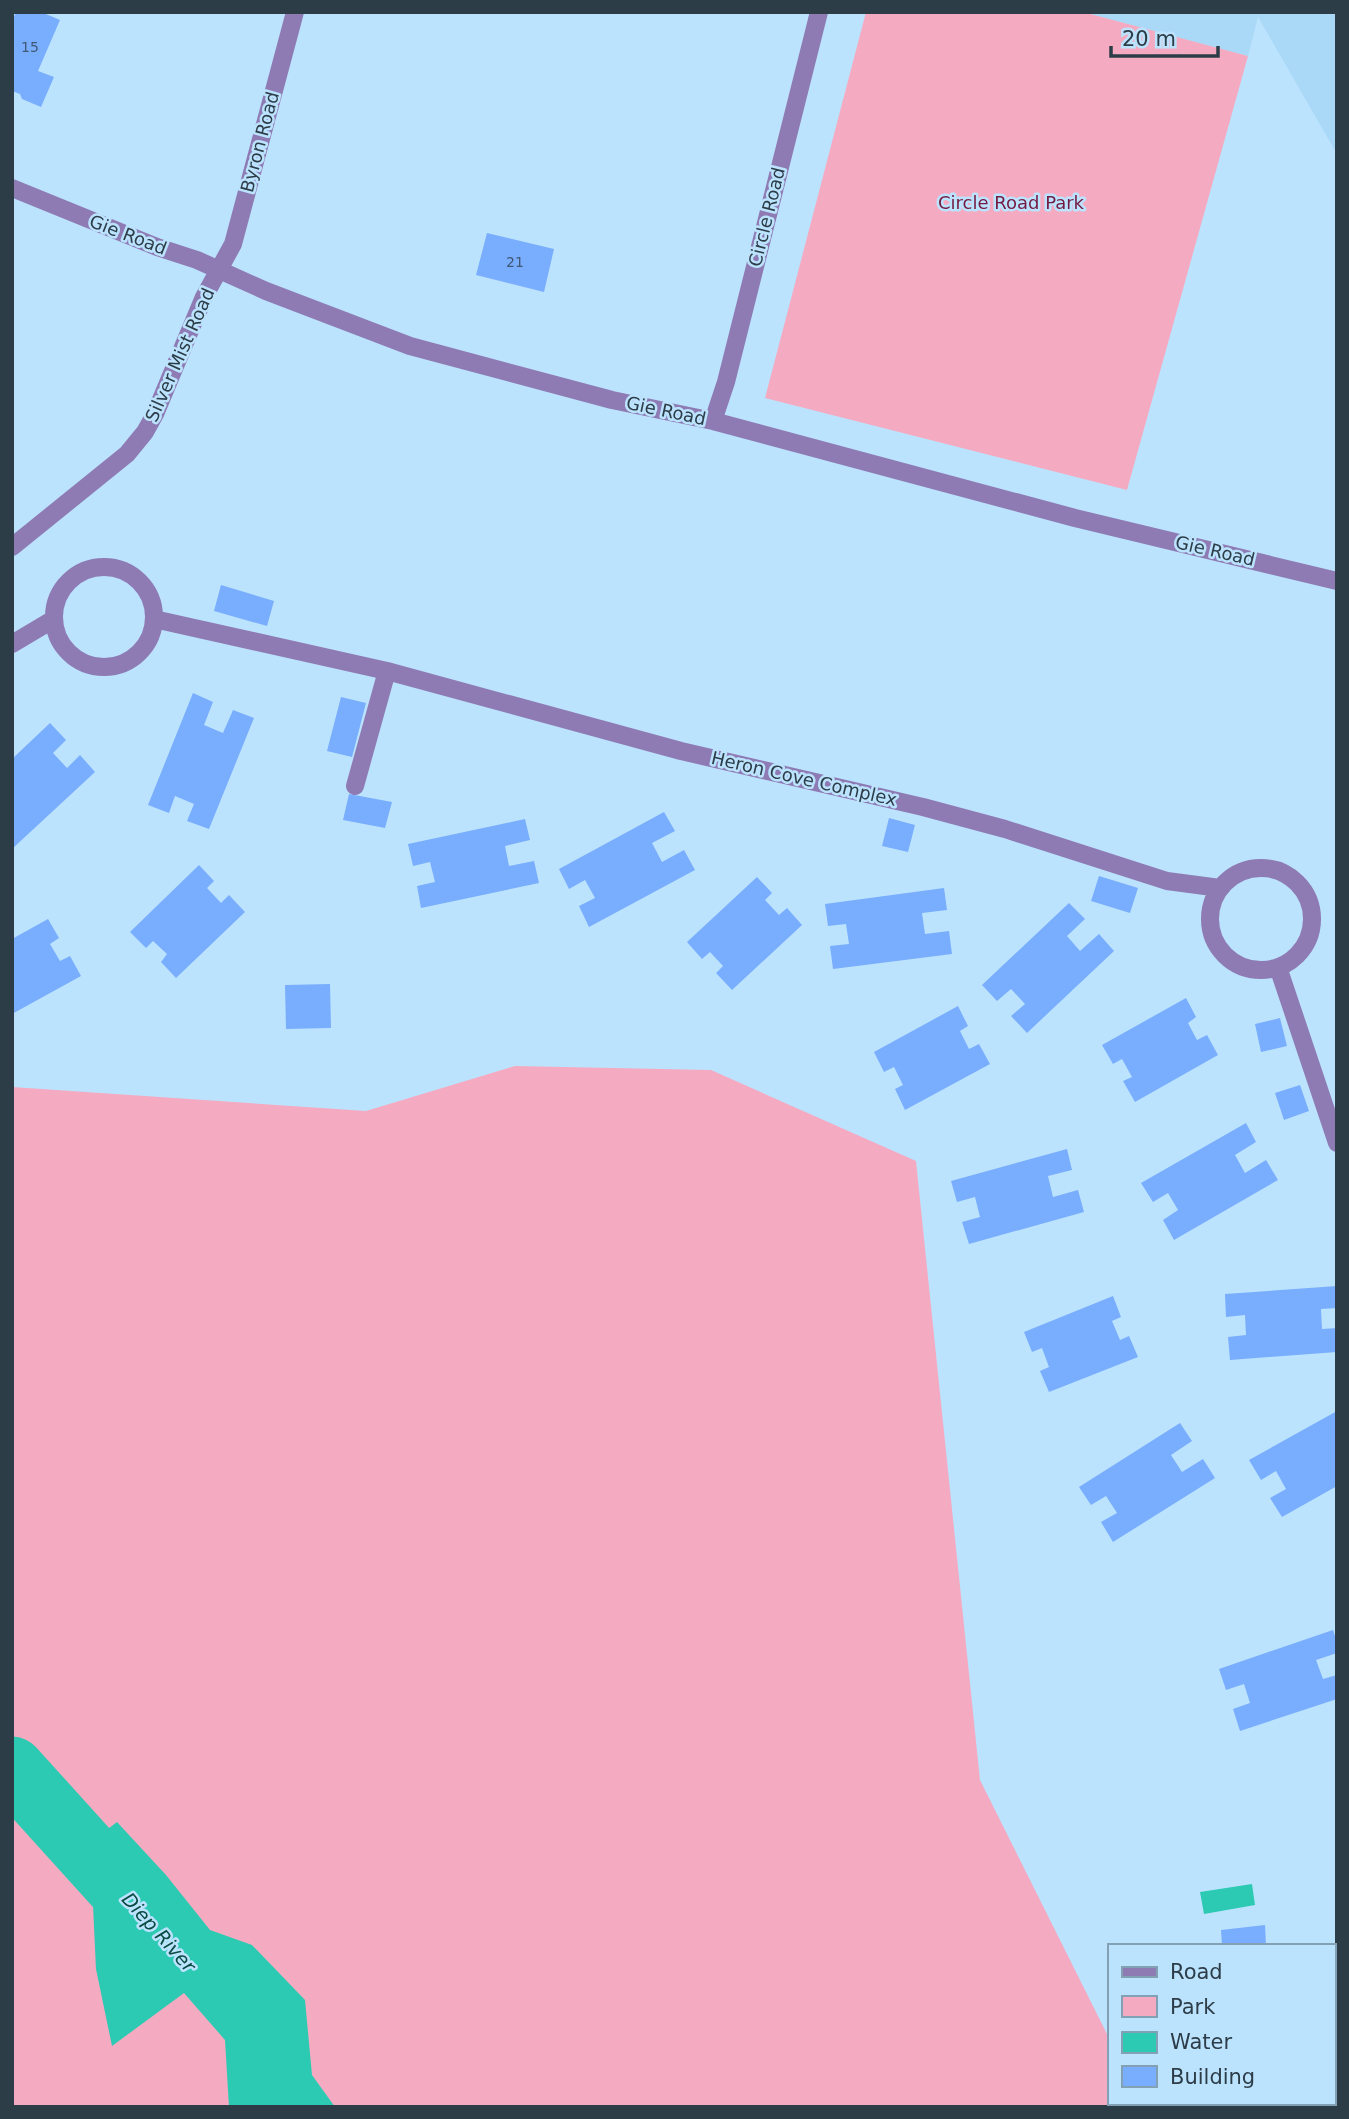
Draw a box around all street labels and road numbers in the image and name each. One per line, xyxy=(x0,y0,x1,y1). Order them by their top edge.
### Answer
street label: Byron Road xyxy=(236,89,283,194)
street label: Circle Road xyxy=(744,165,789,269)
street label: Gie Road xyxy=(87,210,170,259)
street label: Silver Mist Road xyxy=(141,285,218,425)
street label: Gie Road xyxy=(624,392,708,429)
street label: Gie Road xyxy=(1173,531,1257,570)
street label: Heron Cove Complex xyxy=(709,747,899,810)

